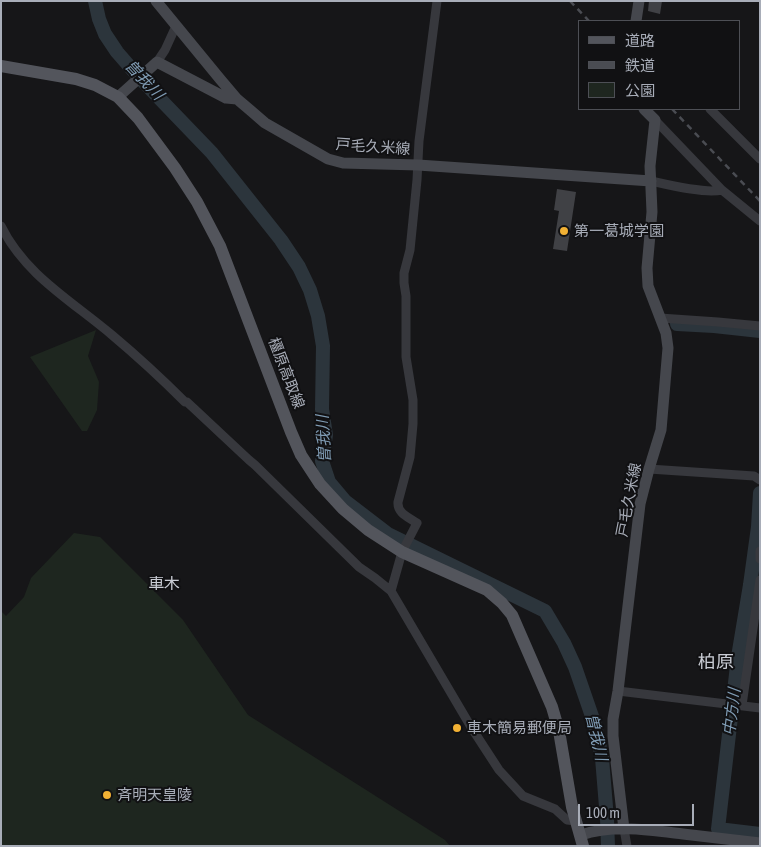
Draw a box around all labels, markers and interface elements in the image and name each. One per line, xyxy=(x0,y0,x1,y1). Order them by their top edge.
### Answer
legend xyxy=(578,20,741,110)
text: 道路 xyxy=(625,32,655,49)
water label: 曽我川 xyxy=(121,56,167,104)
text: 鉄道 xyxy=(625,57,655,74)
text: 公園 xyxy=(625,82,655,99)
street label: 戸毛久米線 xyxy=(335,135,411,159)
place label: 第一葛城学園 xyxy=(574,222,664,240)
marker: 第一葛城学園 xyxy=(558,225,570,237)
street label: 橿原高取線 xyxy=(264,335,308,411)
water label: 曽我川 xyxy=(313,415,335,463)
street label: 戸毛久米線 xyxy=(613,461,645,539)
district label: 車木 xyxy=(148,574,180,594)
district label: 柏原 xyxy=(698,651,734,673)
water label: 中方川 xyxy=(720,687,744,737)
water label: 曽我川 xyxy=(581,711,611,763)
place label: 車木簡易郵便局 xyxy=(467,719,572,737)
marker: 車木簡易郵便局 xyxy=(451,722,463,734)
place label: 斉明天皇陵 xyxy=(117,786,192,804)
marker: 斉明天皇陵 xyxy=(101,789,113,801)
scale bar xyxy=(581,794,697,826)
text: 100 m xyxy=(586,804,620,821)

